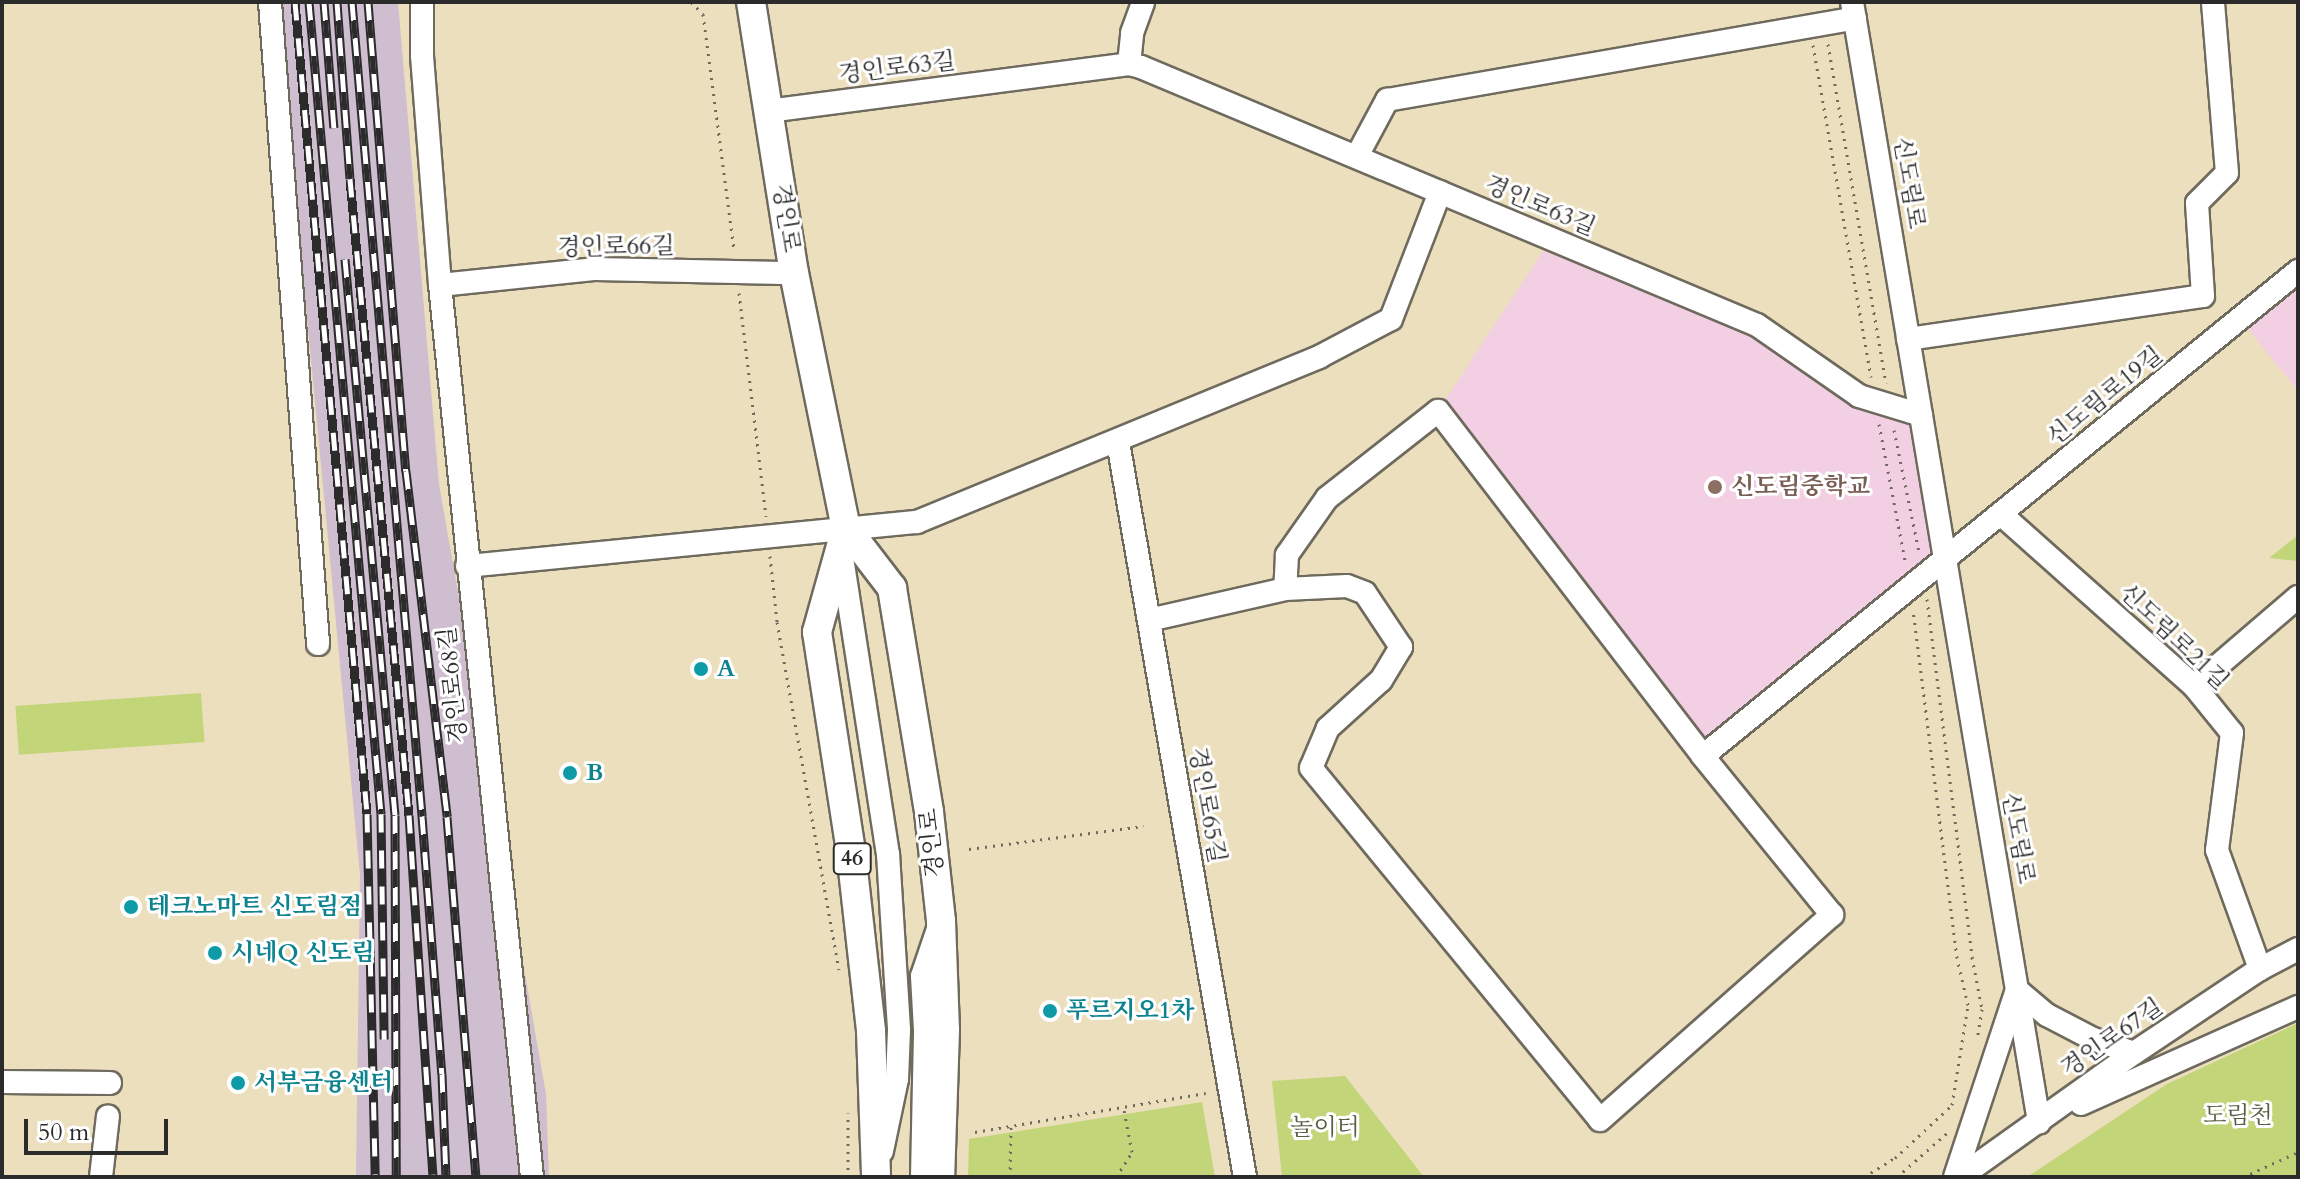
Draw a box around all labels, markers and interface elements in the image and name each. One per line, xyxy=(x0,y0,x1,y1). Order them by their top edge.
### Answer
street label: 경인로63길 xyxy=(837,47,957,89)
street label: 신도림로 xyxy=(1888,135,1930,231)
street label: 경인로63길 xyxy=(1480,170,1600,242)
street label: 경인로 xyxy=(766,181,806,255)
street label: 경인로66길 xyxy=(557,232,675,262)
street label: 신도림로19길 xyxy=(2041,341,2169,451)
place label: 신도림중학교 xyxy=(1731,473,1870,501)
marker: 신도림중학교 xyxy=(1706,478,1724,496)
street label: 신도림로21길 xyxy=(2113,578,2235,696)
street label: 경인로68길 xyxy=(433,625,473,745)
place label: A xyxy=(717,655,735,683)
marker: A xyxy=(692,660,710,678)
street label: 경인로65길 xyxy=(1183,745,1231,865)
place label: B xyxy=(586,759,603,787)
marker: B xyxy=(561,764,579,782)
street label: 신도림로 xyxy=(1996,790,2040,886)
street label: 경인로 xyxy=(914,807,950,879)
road number: 46 xyxy=(832,841,872,877)
place label: 테크노마트 신도림점 xyxy=(147,893,362,921)
marker: 테크노마트 신도림점 xyxy=(122,898,140,916)
place label: 시네Q 신도림 xyxy=(231,939,375,967)
marker: 시네Q 신도림 xyxy=(206,944,224,962)
street label: 경인로67길 xyxy=(2056,993,2168,1083)
place label: 푸르지오1차 xyxy=(1066,997,1194,1025)
marker: 푸르지오1차 xyxy=(1041,1002,1059,1020)
place label: 서부금융센터 xyxy=(254,1069,393,1097)
marker: 서부금융센터 xyxy=(229,1074,247,1092)
park label: 도림천 xyxy=(2203,1102,2273,1130)
scale bar xyxy=(28,1103,172,1153)
park label: 놀이터 xyxy=(1290,1114,1360,1142)
text: 50 m xyxy=(38,1116,89,1149)

